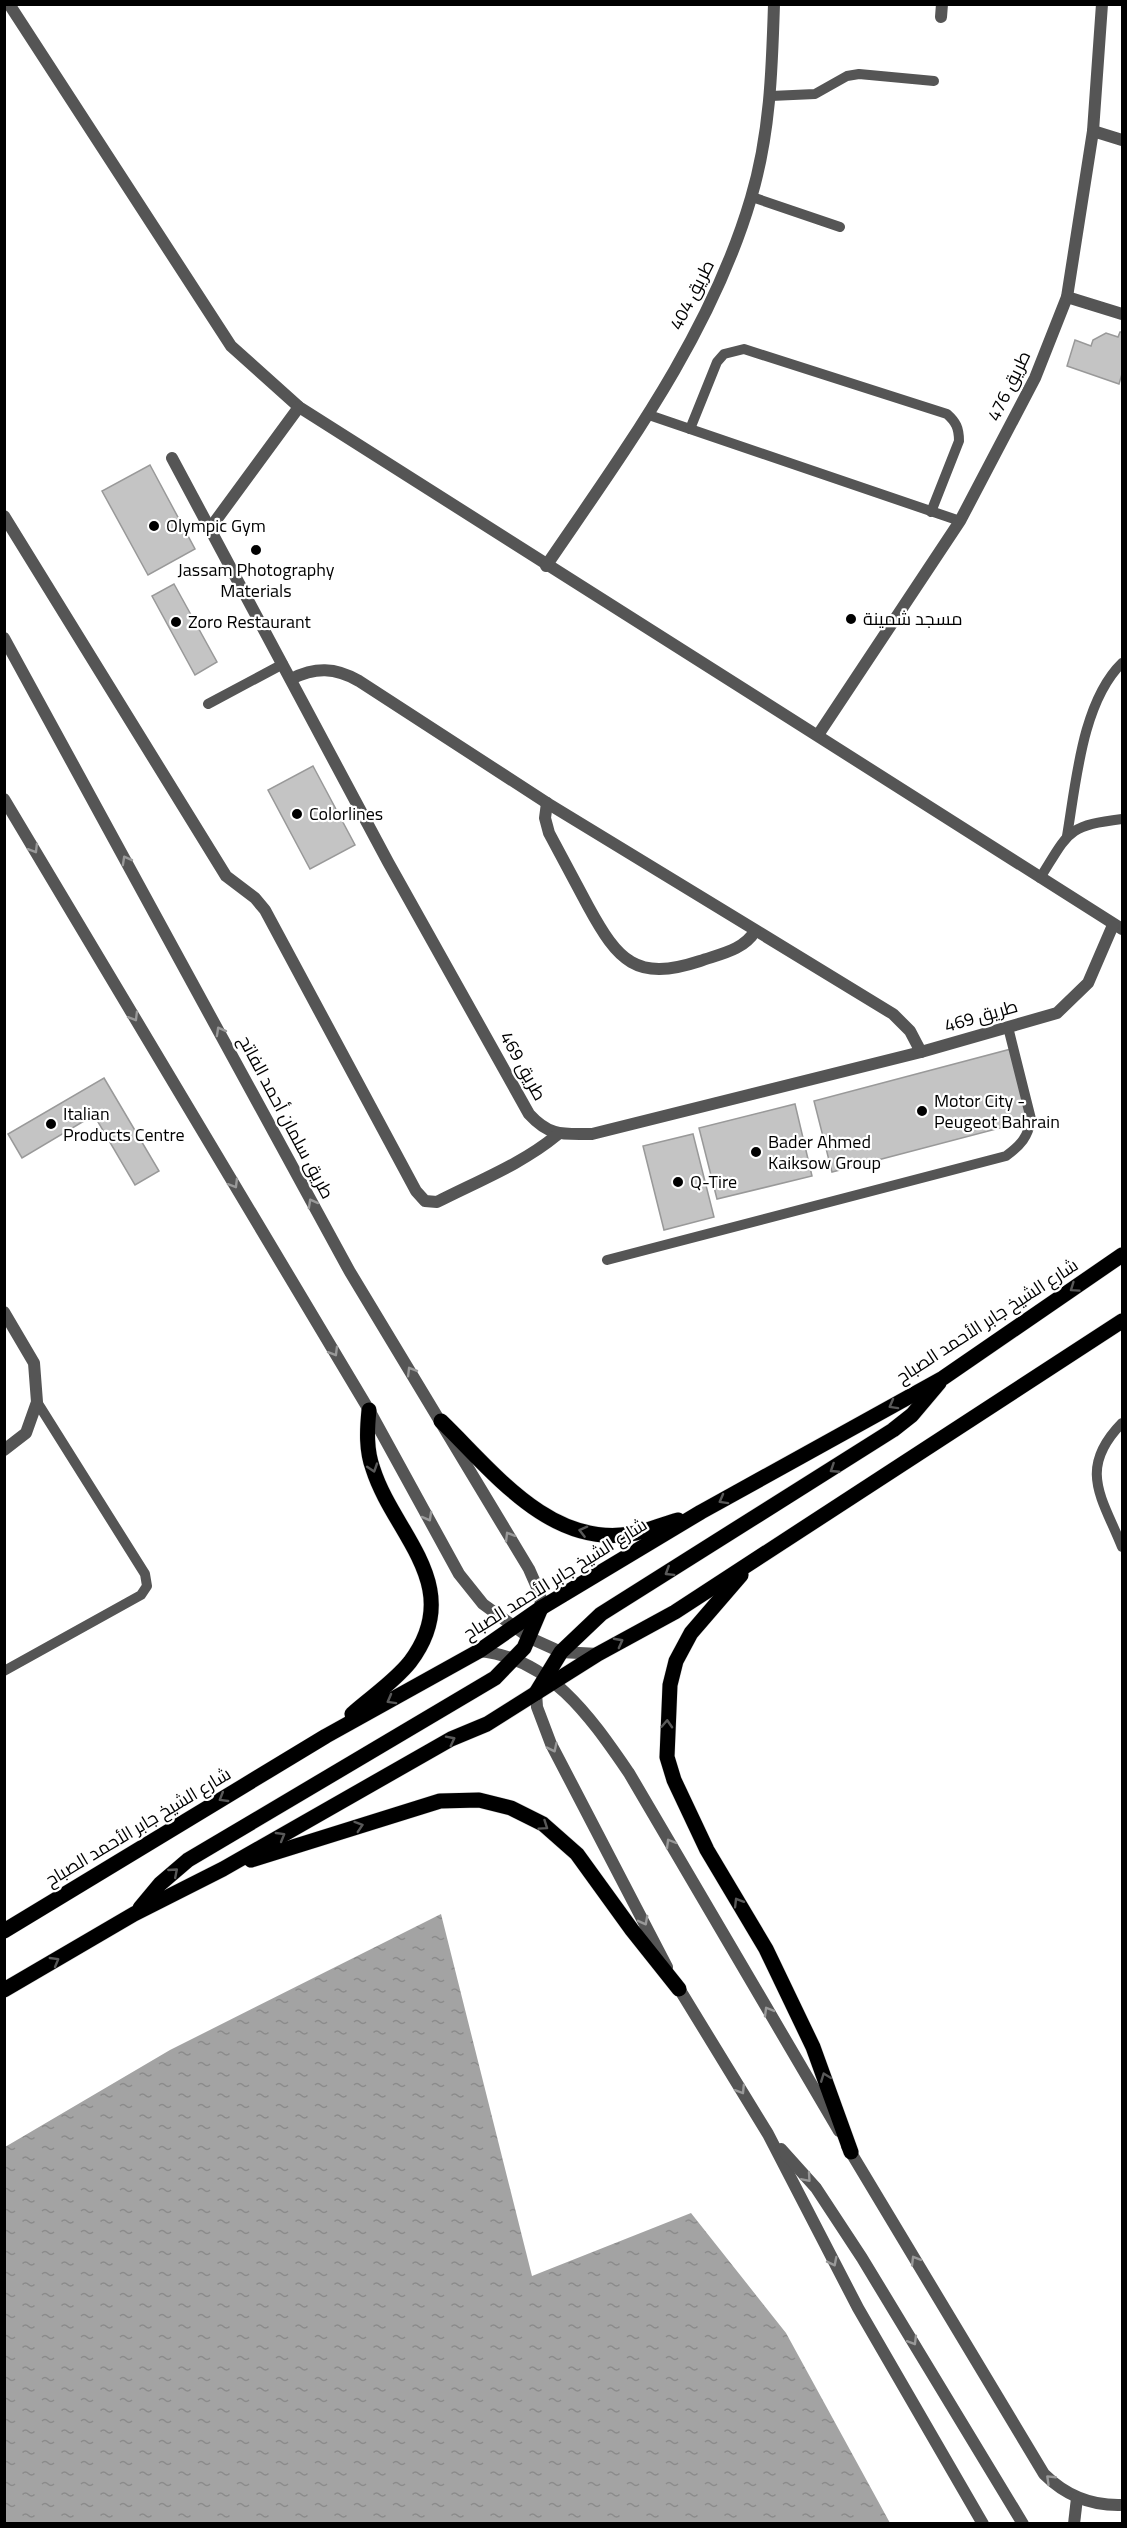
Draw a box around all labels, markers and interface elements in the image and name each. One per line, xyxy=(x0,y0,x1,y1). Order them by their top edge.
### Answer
street label: طريق 404 xyxy=(662,255,721,334)
street label: طريق 476 xyxy=(980,346,1037,426)
place label: Olympic Gym xyxy=(166,512,266,539)
marker: Olympic Gym xyxy=(147,519,161,533)
marker: Jassam Photography Materials xyxy=(249,543,263,557)
place label: Jassam Photography Materials xyxy=(178,556,335,604)
place label: مسجد شمينة xyxy=(863,605,963,632)
place label: Zoro Restaurant xyxy=(188,608,312,635)
marker: مسجد شمينة xyxy=(844,612,858,626)
marker: Zoro Restaurant xyxy=(169,615,183,629)
place label: Colorlines xyxy=(309,800,383,827)
marker: Colorlines xyxy=(290,807,304,821)
one-way arrow xyxy=(27,843,39,853)
one-way arrow xyxy=(122,856,133,866)
street label: طريق 469 xyxy=(941,992,1021,1039)
one-way arrow xyxy=(127,1011,139,1021)
street label: طريق 469 xyxy=(493,1026,554,1105)
one-way arrow xyxy=(216,1027,227,1037)
street label: طريق سلمان أحمد الفاتح xyxy=(232,1030,341,1204)
place label: Motor City - Peugeot Bahrain xyxy=(934,1087,1060,1135)
place label: Italian Products Centre xyxy=(63,1100,185,1148)
marker: Motor City - Peugeot Bahrain xyxy=(915,1104,929,1118)
marker: Italian Products Centre xyxy=(44,1117,58,1131)
place label: Bader Ahmed Kaiksow Group xyxy=(768,1128,881,1176)
marker: Bader Ahmed Kaiksow Group xyxy=(749,1145,763,1159)
place label: Q-Tire xyxy=(690,1168,737,1195)
marker: Q-Tire xyxy=(671,1175,685,1189)
one-way arrow xyxy=(227,1178,238,1188)
one-way arrow xyxy=(308,1199,319,1209)
street label: شارع الشيخ جابر الأحمد الصباح xyxy=(890,1251,1083,1390)
one-way arrow xyxy=(1070,1281,1081,1292)
one-way arrow xyxy=(327,1346,338,1356)
one-way arrow xyxy=(406,1367,418,1377)
one-way arrow xyxy=(889,1398,900,1409)
one-way arrow xyxy=(830,1461,841,1472)
one-way arrow xyxy=(366,1462,378,1473)
one-way arrow xyxy=(719,1493,729,1504)
one-way arrow xyxy=(421,1510,432,1521)
street label: شارع الشيخ جابر الأحمد الصباح xyxy=(457,1511,652,1646)
one-way arrow xyxy=(578,1525,588,1538)
one-way arrow xyxy=(505,1532,517,1542)
one-way arrow xyxy=(665,1565,675,1577)
one-way arrow xyxy=(612,1638,623,1649)
one-way arrow xyxy=(387,1693,397,1704)
one-way arrow xyxy=(660,1720,673,1729)
one-way arrow xyxy=(444,1736,455,1748)
one-way arrow xyxy=(546,1742,558,1753)
street label: شارع الشيخ جابر الأحمد الصباح xyxy=(40,1760,236,1893)
one-way arrow xyxy=(219,1791,229,1803)
one-way arrow xyxy=(537,1819,548,1830)
one-way arrow xyxy=(353,1821,364,1833)
one-way arrow xyxy=(275,1832,285,1843)
one-way arrow xyxy=(665,1839,677,1849)
one-way arrow xyxy=(167,1868,178,1879)
one-way arrow xyxy=(734,1898,745,1909)
one-way arrow xyxy=(636,1915,648,1926)
one-way arrow xyxy=(49,1956,59,1968)
one-way arrow xyxy=(764,2007,775,2017)
one-way arrow xyxy=(820,2072,832,2083)
one-way arrow xyxy=(734,2084,746,2094)
one-way arrow xyxy=(800,2171,811,2182)
one-way arrow xyxy=(826,2255,838,2266)
one-way arrow xyxy=(911,2256,922,2266)
one-way arrow xyxy=(906,2335,918,2345)
one-way arrow xyxy=(1047,2475,1057,2486)

